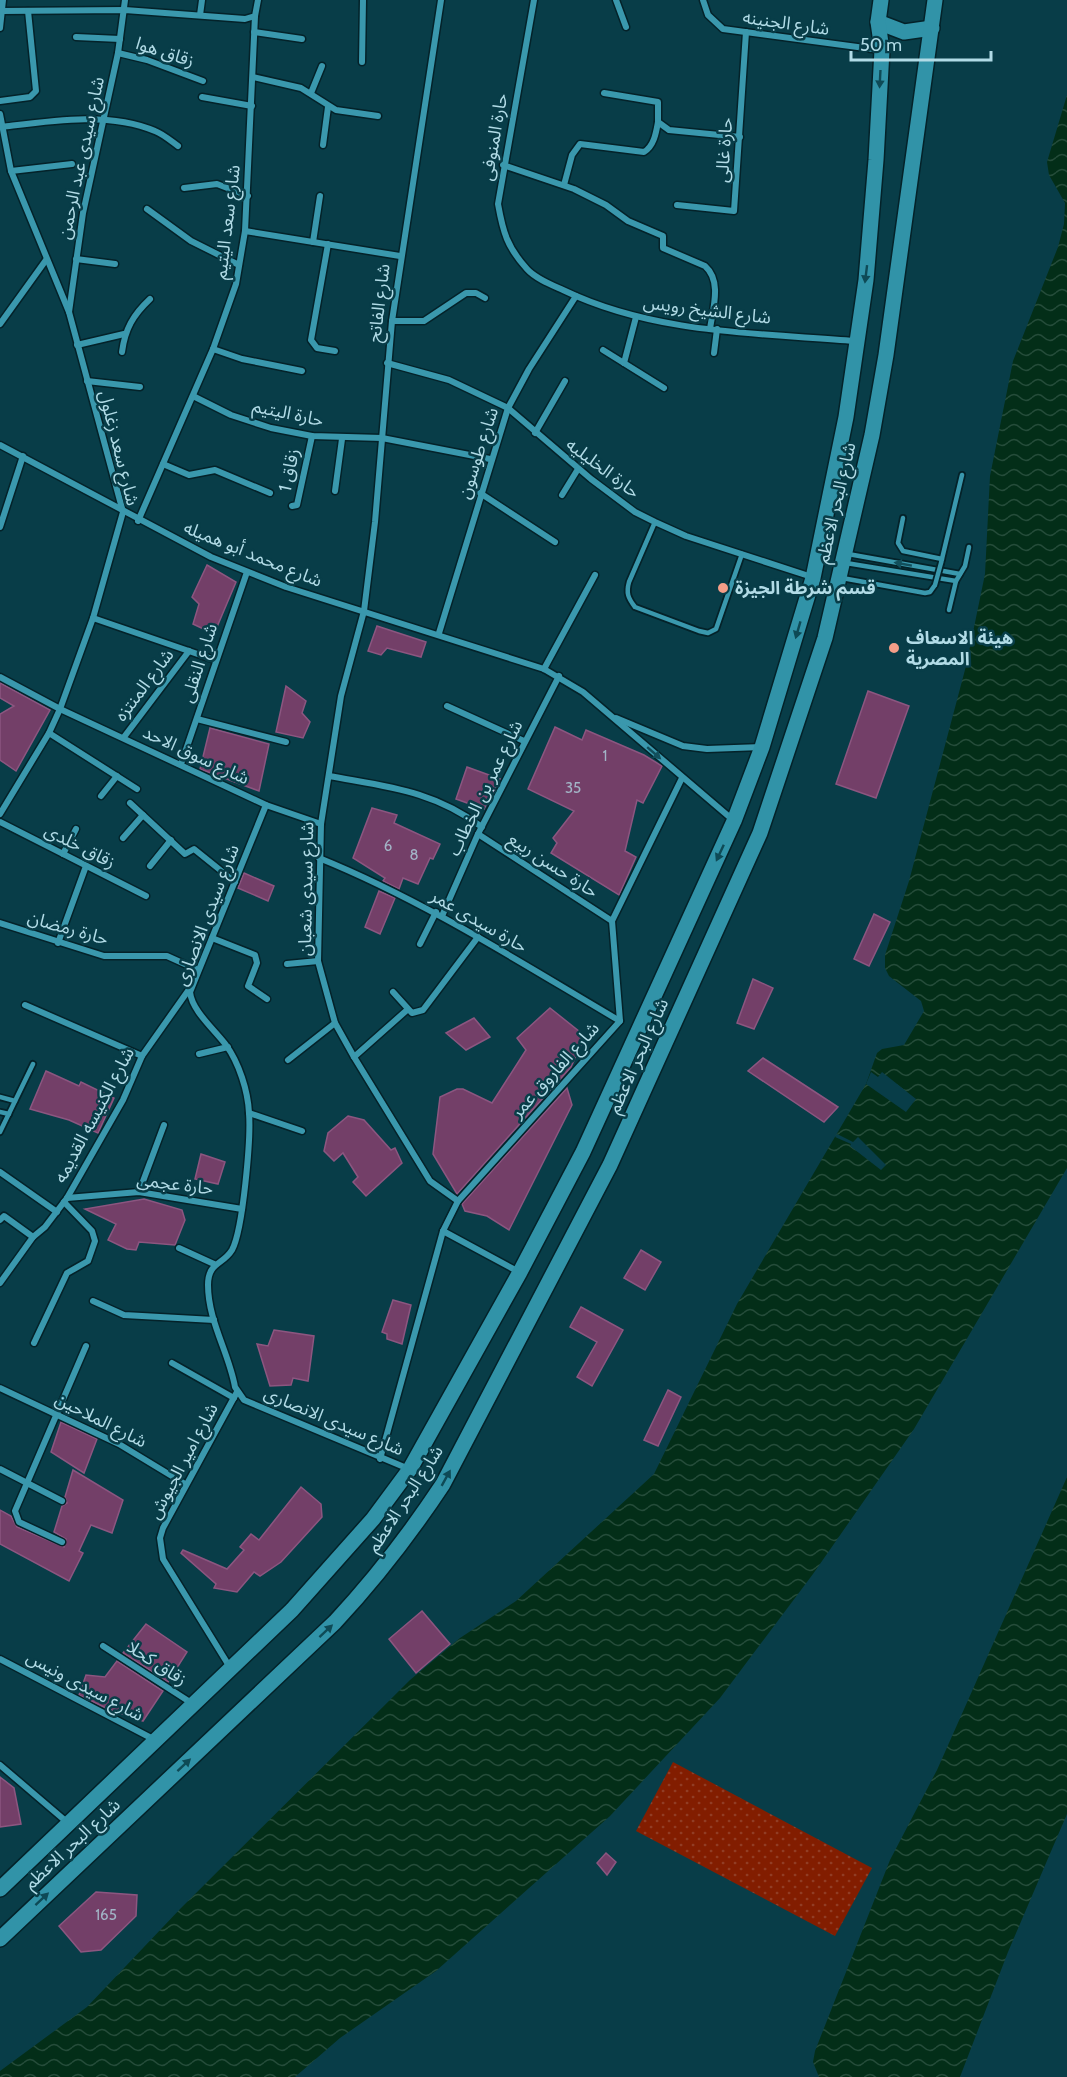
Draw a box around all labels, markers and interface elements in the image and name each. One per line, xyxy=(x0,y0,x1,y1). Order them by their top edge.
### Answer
street label: شارع الجنينه xyxy=(741,6,831,43)
scale bar xyxy=(851,24,990,62)
street label: زقاق هوا xyxy=(133,32,197,72)
text: 50 m xyxy=(860,34,902,56)
one-way arrow xyxy=(876,70,885,89)
street label: شارع سيدى عبد الرحمن xyxy=(53,75,112,242)
street label: حارة المنوفى xyxy=(475,92,513,182)
street label: حارة غالى xyxy=(711,117,737,183)
street label: شارع سعد اليتيم xyxy=(209,163,248,281)
street label: شارع الفاتح xyxy=(363,262,398,344)
one-way arrow xyxy=(862,264,871,283)
street label: شارع الشيخ رويس xyxy=(641,291,772,332)
street label: شارع سعد زغلول xyxy=(91,388,144,509)
street label: حارة اليتيم xyxy=(250,395,326,433)
street label: شارع طوسون xyxy=(453,405,506,502)
street label: حارة الخليليه xyxy=(562,433,644,503)
street label: شارع البحر الاعظم xyxy=(811,440,864,566)
street label: زقاق 1 xyxy=(274,447,304,493)
street label: شارع محمد أبو هميله xyxy=(179,516,326,595)
one-way arrow xyxy=(893,559,912,568)
place label: قسم شرطة الجيزة xyxy=(735,577,876,601)
marker: قسم شرطة الجيزة xyxy=(716,581,730,595)
street label: شارع النقلى xyxy=(176,621,225,706)
one-way arrow xyxy=(793,621,802,639)
place label: هيئة الاسعاف المصرية xyxy=(906,627,1013,670)
marker: هيئة الاسعاف المصرية xyxy=(887,641,901,655)
street label: شارع المنتزه xyxy=(110,644,181,727)
street label: شارع عمر بن الخطاب xyxy=(443,717,530,861)
street label: شارع سوق الاحد xyxy=(138,721,253,792)
one-way arrow xyxy=(646,746,661,759)
house number: 1 xyxy=(603,747,607,765)
house number: 35 xyxy=(565,779,581,797)
street label: زقاق خلدى xyxy=(41,819,119,873)
street label: شارع سيدى شعبان xyxy=(294,822,321,956)
street label: حارة حسن ربيع xyxy=(502,828,602,905)
house number: 6 xyxy=(384,837,392,855)
street label: شارع سيدى الانصارى xyxy=(170,841,247,990)
one-way arrow xyxy=(715,844,724,861)
house number: 8 xyxy=(409,846,419,864)
street label: حارة سيدى عمر xyxy=(426,884,531,957)
street label: حارة رمضان xyxy=(25,906,111,950)
street label: شارع البحر الاعظم xyxy=(603,995,676,1118)
street label: شارع الفاروق عمر xyxy=(506,1018,606,1125)
street label: شارع الكنيسه القديمه xyxy=(49,1044,142,1188)
street label: حارة عجمى xyxy=(135,1168,215,1200)
street label: شارع سيدى الانصارى xyxy=(260,1382,407,1463)
street label: شارع الملاحين xyxy=(50,1388,150,1455)
street label: شارع امير الجيوش xyxy=(143,1399,225,1524)
street label: شارع البحر الاعظم xyxy=(362,1441,450,1558)
one-way arrow xyxy=(441,1469,451,1486)
one-way arrow xyxy=(318,1624,333,1638)
street label: زقاق كحلا xyxy=(123,1636,191,1690)
street label: شارع سيدى ونيس xyxy=(21,1646,147,1729)
one-way arrow xyxy=(176,1759,191,1772)
street label: شارع البحر الاعظم xyxy=(19,1794,127,1896)
one-way arrow xyxy=(35,1892,50,1906)
house number: 165 xyxy=(95,1906,117,1924)

